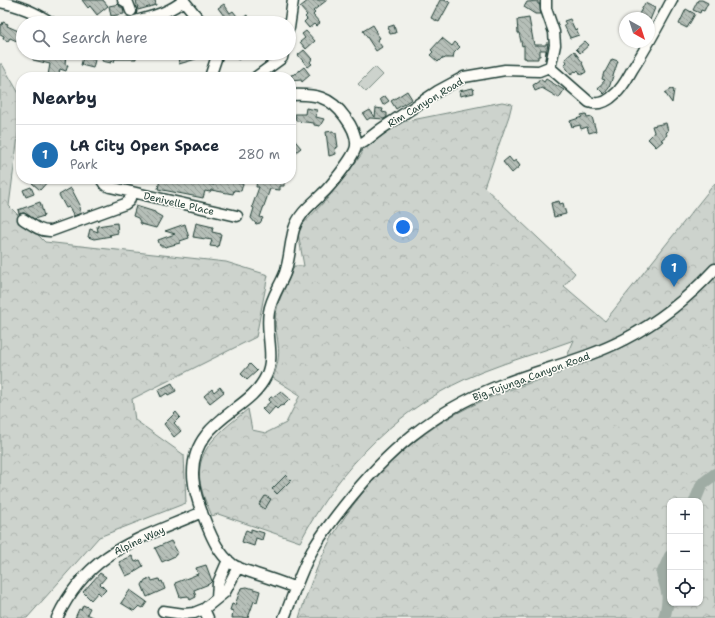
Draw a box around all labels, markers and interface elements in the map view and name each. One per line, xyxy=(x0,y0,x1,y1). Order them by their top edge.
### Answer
north arrow xyxy=(619,12,655,48)
search box xyxy=(16,16,296,60)
icon: search xyxy=(30,27,52,49)
text: Search here xyxy=(62,28,148,48)
street label: Rim Canyon Road xyxy=(385,74,466,130)
text: Nearby xyxy=(32,87,97,109)
text: LA City Open Space xyxy=(70,136,219,156)
text: 1 xyxy=(42,146,48,163)
text: 280 m xyxy=(238,146,280,163)
text: Park xyxy=(70,156,98,173)
street label: Denivelle Place xyxy=(142,189,216,218)
your location xyxy=(393,217,413,237)
pin: 1 xyxy=(661,254,687,287)
street label: Big Tujunga Canyon Road xyxy=(471,349,592,404)
map controls xyxy=(667,498,703,606)
button: + xyxy=(667,498,703,534)
street label: Alpine Way xyxy=(112,523,167,558)
button: − xyxy=(667,534,703,570)
button: locate xyxy=(667,570,703,606)

